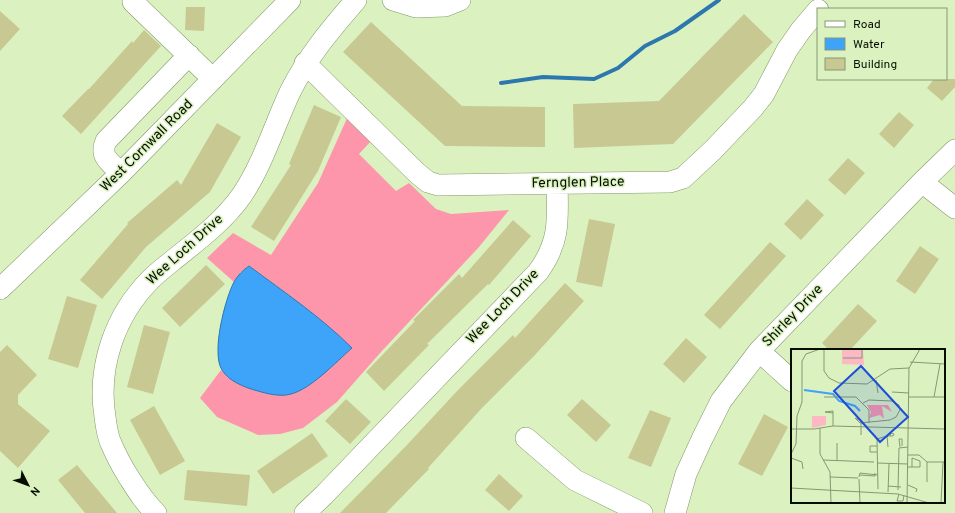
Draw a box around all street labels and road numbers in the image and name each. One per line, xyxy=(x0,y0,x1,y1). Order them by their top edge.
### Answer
street label: West Cornwall Road xyxy=(97,96,197,196)
street label: Fernglen Place xyxy=(531,174,625,192)
street label: Wee Loch Drive xyxy=(143,211,227,289)
street label: Wee Loch Drive xyxy=(463,266,543,348)
street label: Shirley Drive xyxy=(759,281,827,351)

